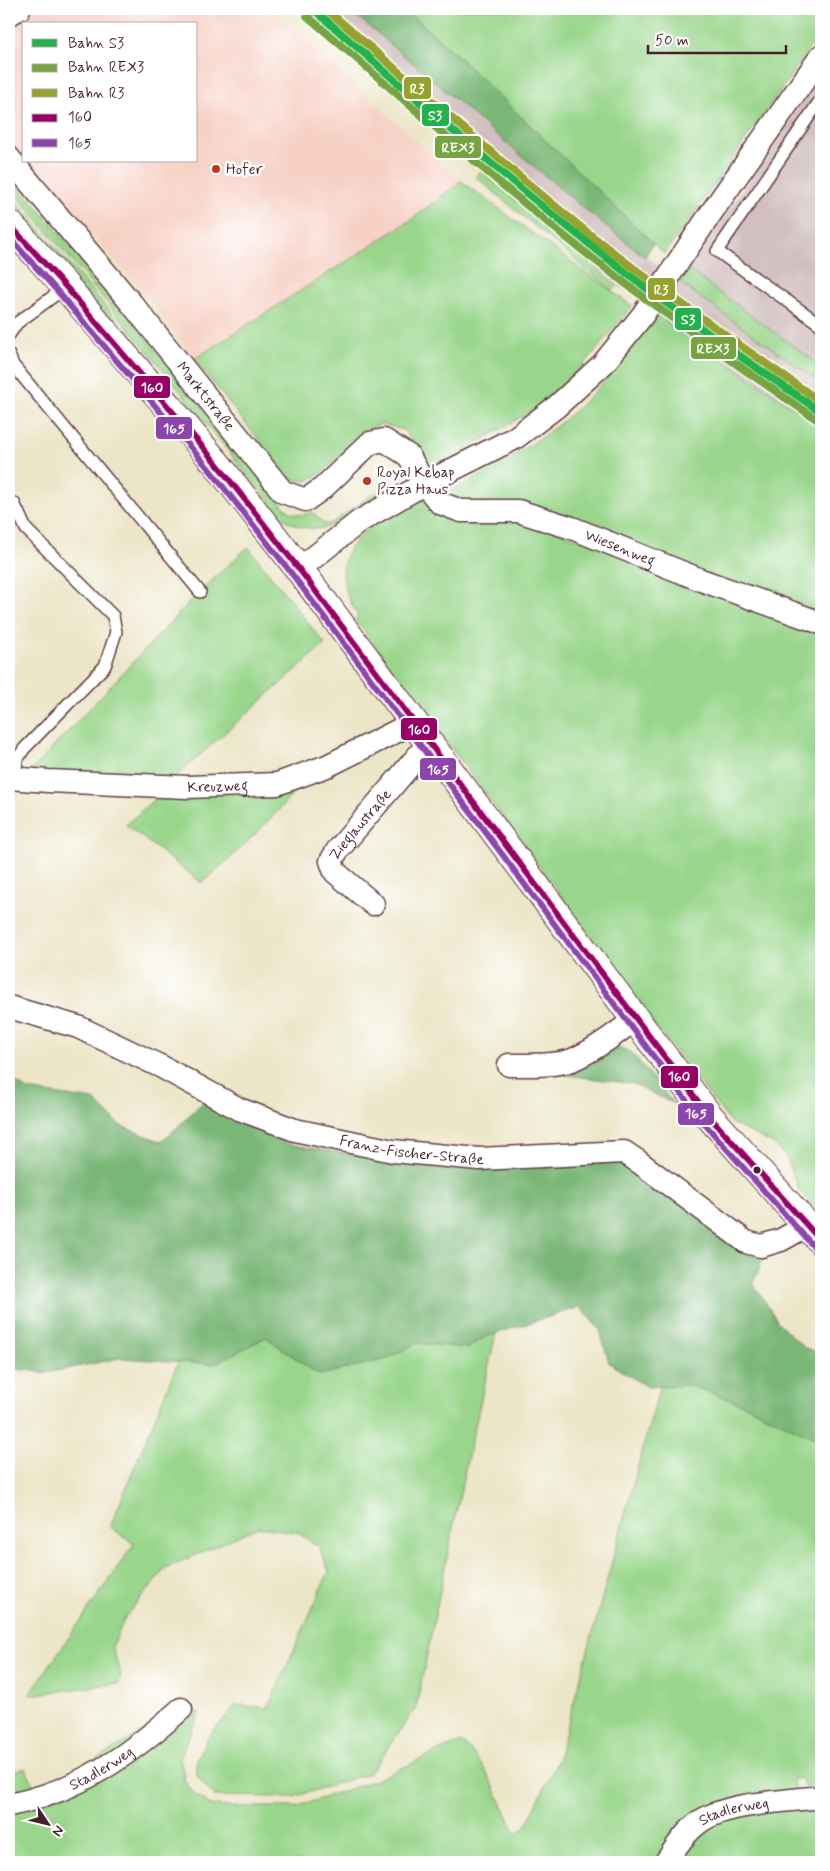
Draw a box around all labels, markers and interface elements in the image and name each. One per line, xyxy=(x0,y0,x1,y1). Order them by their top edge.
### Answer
legend xyxy=(22,22,198,162)
scale bar xyxy=(648,22,785,54)
text: 50 m xyxy=(655,31,689,51)
text: Bahn S3 xyxy=(68,34,124,54)
text: Bahn REX3 xyxy=(68,58,144,78)
line badge: R3 xyxy=(403,76,432,100)
text: R3 xyxy=(410,80,425,98)
text: Bahn R3 xyxy=(68,84,125,104)
line badge: S3 xyxy=(421,103,450,127)
text: S3 xyxy=(428,107,443,125)
text: 160 xyxy=(68,108,92,128)
text: 165 xyxy=(68,134,91,154)
line badge: REX3 xyxy=(434,135,482,159)
text: REX3 xyxy=(442,139,475,157)
place label: Hofer xyxy=(226,160,263,180)
marker: Hofer xyxy=(210,163,222,175)
line badge: R3 xyxy=(647,277,676,301)
text: R3 xyxy=(654,281,669,299)
line badge: S3 xyxy=(674,307,702,331)
text: S3 xyxy=(681,311,696,329)
line badge: REX3 xyxy=(690,336,737,360)
text: REX3 xyxy=(697,340,730,358)
street label: Marktstraße xyxy=(171,358,239,435)
line badge: 160 xyxy=(133,375,171,399)
text: 160 xyxy=(141,379,163,397)
line badge: 165 xyxy=(155,416,193,440)
text: 165 xyxy=(163,420,185,438)
place label: Royal Kebap Pizza Haus xyxy=(377,463,454,500)
marker: Royal Kebap Pizza Haus xyxy=(361,475,373,487)
street label: Wiesenweg xyxy=(582,525,658,572)
line badge: 160 xyxy=(400,717,438,741)
text: 160 xyxy=(408,721,430,739)
line badge: 165 xyxy=(419,757,457,781)
text: 165 xyxy=(427,761,449,779)
street label: Kreuzweg xyxy=(187,776,248,798)
street label: Zieglaustraße xyxy=(325,785,396,864)
line badge: 160 xyxy=(660,1065,699,1089)
text: 160 xyxy=(668,1068,690,1086)
line badge: 165 xyxy=(677,1102,715,1126)
text: 165 xyxy=(685,1105,707,1123)
street label: Franz-Fischer-Straße xyxy=(338,1131,484,1170)
unlabelled marker xyxy=(752,1165,762,1175)
street label: Stadlerweg xyxy=(66,1742,138,1796)
street label: Stadlerweg xyxy=(695,1793,770,1831)
north arrow xyxy=(22,1798,72,1848)
text: N xyxy=(48,1822,68,1840)

